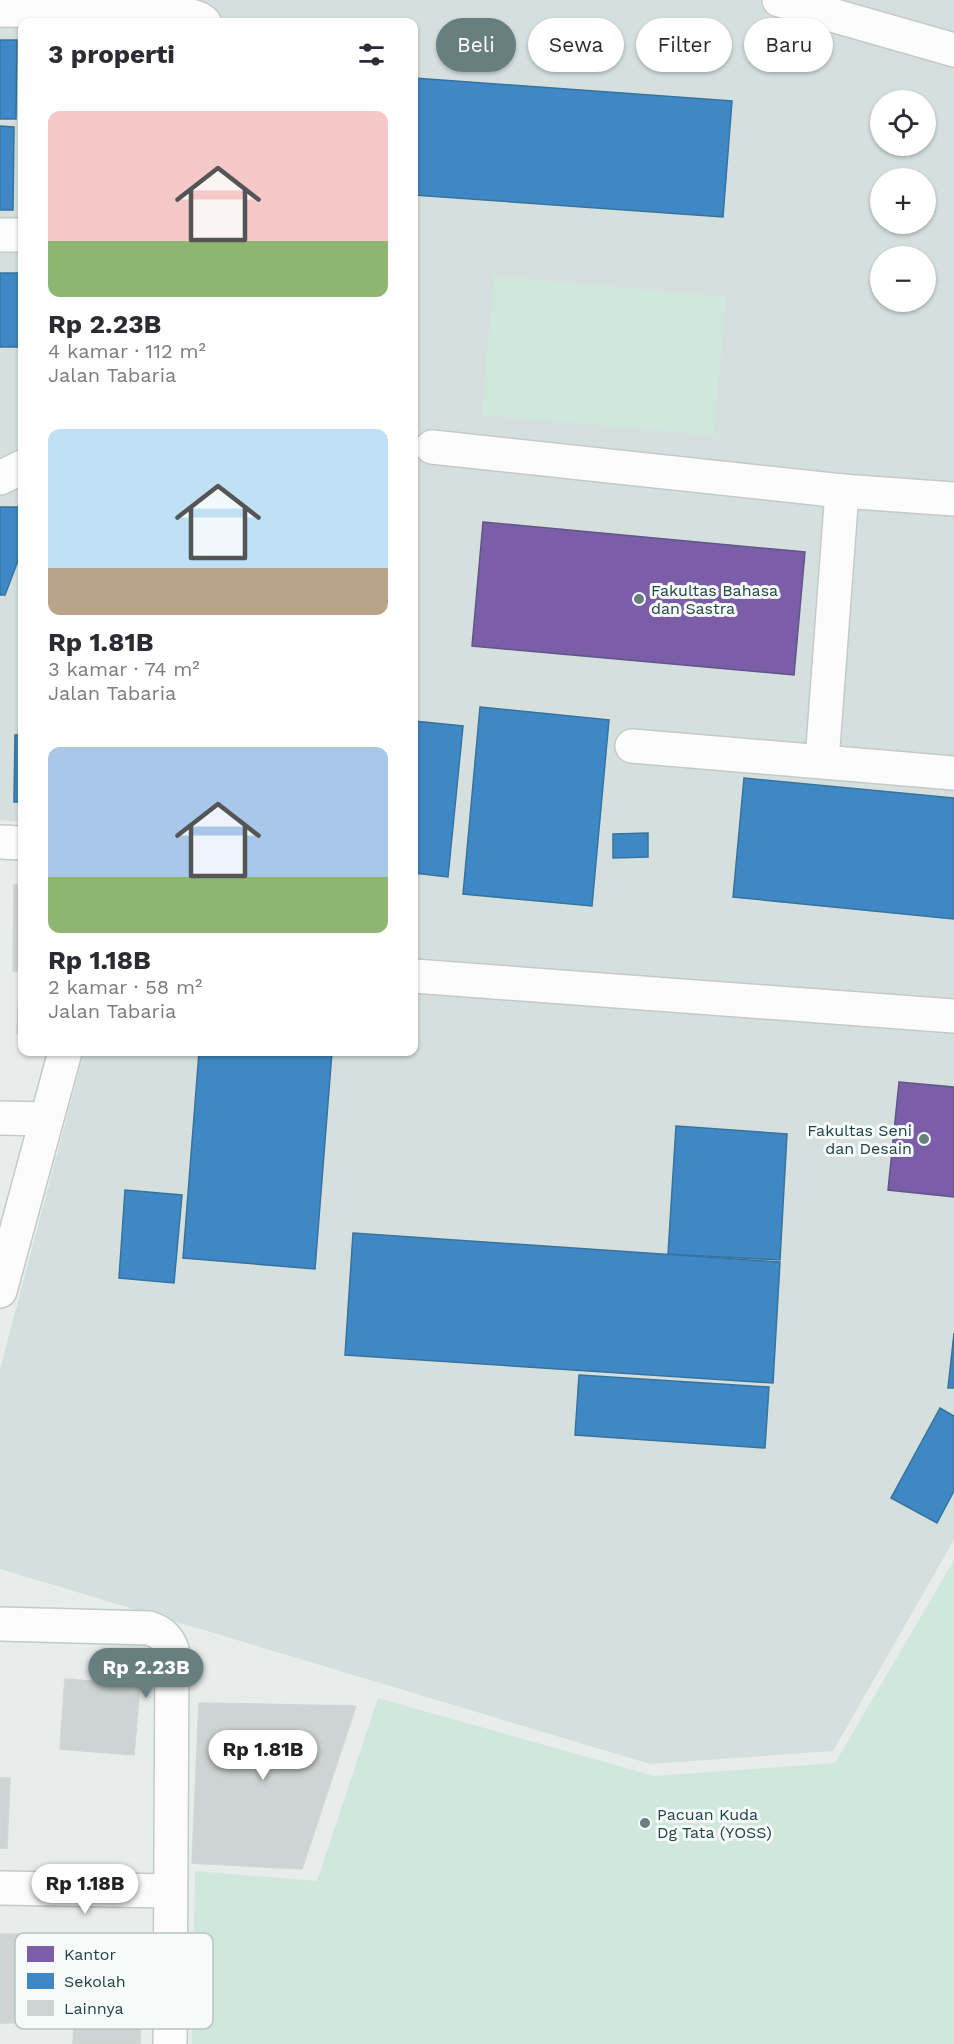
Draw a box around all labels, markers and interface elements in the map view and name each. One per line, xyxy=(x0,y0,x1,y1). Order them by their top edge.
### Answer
chip: Beli xyxy=(436,18,516,72)
chip: Sewa xyxy=(528,18,624,72)
chip: Filter xyxy=(636,18,732,72)
chip: Baru xyxy=(744,18,833,72)
icon: filters xyxy=(355,38,388,71)
text: 3 properti xyxy=(48,39,175,69)
map controls xyxy=(870,90,936,312)
button: locate xyxy=(870,90,936,156)
icon: home xyxy=(164,150,272,258)
button: + xyxy=(870,168,936,234)
button: − xyxy=(870,246,936,312)
text: Rp 2.23B xyxy=(48,309,161,339)
text: 4 kamar · 112 m² xyxy=(48,339,206,363)
text: Jalan Tabaria xyxy=(48,363,176,387)
icon: home xyxy=(164,468,272,576)
place label: Fakultas Bahasa dan Sastra xyxy=(651,581,778,618)
marker: Fakultas Bahasa dan Sastra xyxy=(632,592,646,606)
text: Rp 1.81B xyxy=(48,627,153,657)
text: 3 kamar · 74 m² xyxy=(48,657,200,681)
text: Jalan Tabaria xyxy=(48,681,176,705)
icon: home xyxy=(164,786,272,894)
text: Rp 1.18B xyxy=(48,945,151,975)
text: 2 kamar · 58 m² xyxy=(48,975,202,999)
text: Jalan Tabaria xyxy=(48,999,176,1023)
place label: Fakultas Seni dan Desain xyxy=(807,1121,912,1158)
marker: Fakultas Seni dan Desain xyxy=(917,1132,931,1146)
pin: Rp 2.23B xyxy=(84,1648,208,1699)
text: Rp 2.23B xyxy=(102,1655,190,1679)
pin: Rp 1.81B xyxy=(201,1730,325,1781)
text: Rp 1.81B xyxy=(222,1737,304,1761)
place label: Pacuan Kuda Dg Tata (YOSS) xyxy=(657,1805,772,1842)
marker: Pacuan Kuda Dg Tata (YOSS) xyxy=(638,1816,652,1830)
pin: Rp 1.18B xyxy=(23,1864,147,1915)
text: Rp 1.18B xyxy=(45,1871,125,1895)
legend xyxy=(15,1933,213,2029)
text: Kantor xyxy=(64,1945,116,1964)
text: Sekolah xyxy=(64,1972,126,1991)
text: Lainnya xyxy=(64,1999,124,2018)

